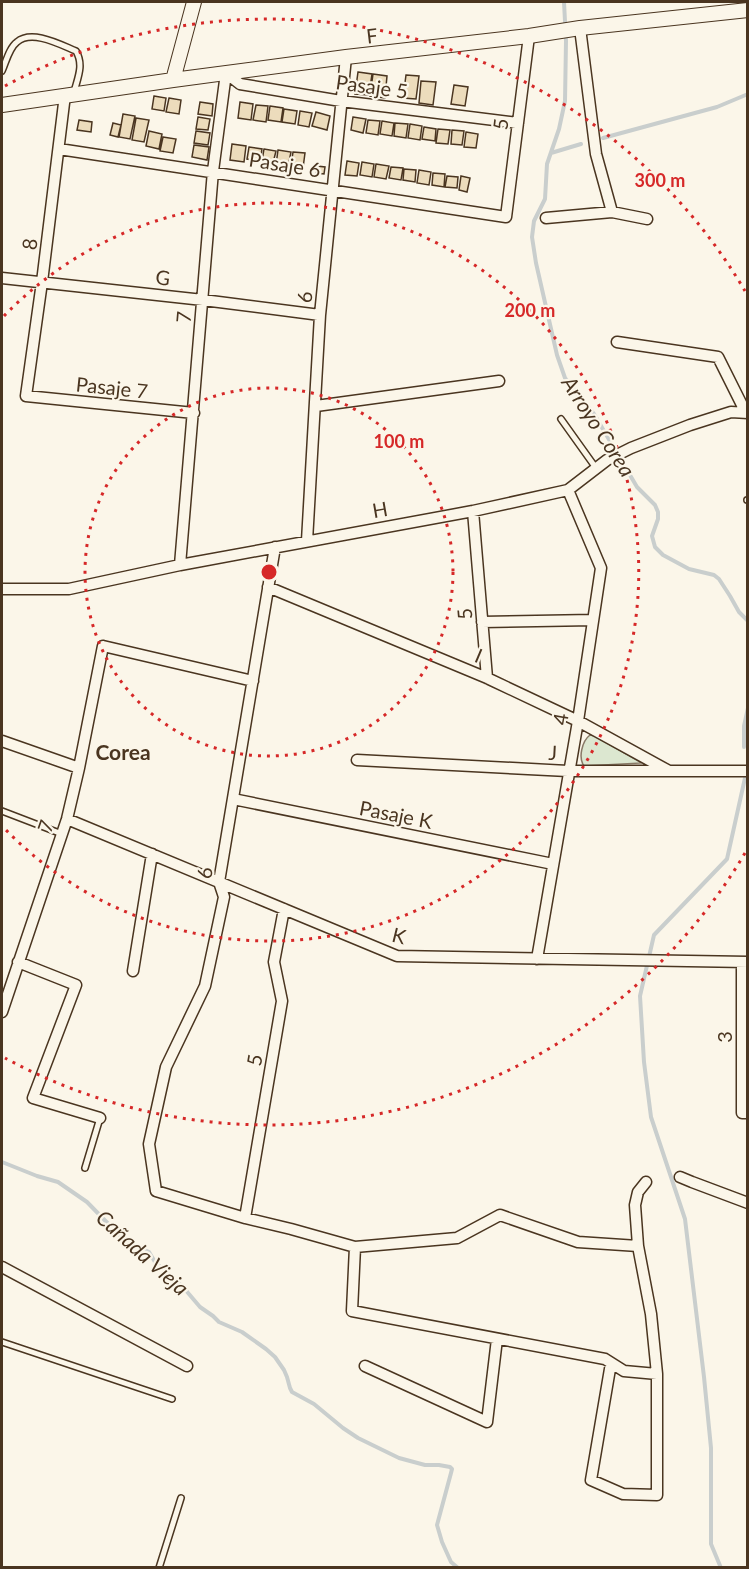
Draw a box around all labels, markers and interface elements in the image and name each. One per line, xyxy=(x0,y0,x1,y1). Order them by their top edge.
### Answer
street label: F xyxy=(365,22,379,48)
street label: Pasaje 5 xyxy=(335,69,409,103)
street label: 5 xyxy=(487,117,513,131)
street label: Pasaje 6 xyxy=(247,146,323,182)
text: 300 m xyxy=(635,169,685,191)
street label: 8 xyxy=(16,237,42,251)
street label: G xyxy=(154,264,172,290)
street label: 6 xyxy=(292,290,316,304)
text: 200 m xyxy=(505,299,555,321)
street label: 7 xyxy=(171,310,195,324)
water label: Arroyo Corea xyxy=(557,370,641,481)
street label: Pasaje 7 xyxy=(75,371,149,403)
text: 100 m xyxy=(374,430,424,452)
street label: H xyxy=(370,496,390,522)
centre of rings xyxy=(259,562,279,582)
street label: 5 xyxy=(452,607,476,621)
street label: I xyxy=(472,643,486,667)
street label: 4 xyxy=(547,711,573,727)
district label: Corea xyxy=(95,739,151,764)
street label: J xyxy=(548,740,558,764)
street label: Pasaje K xyxy=(357,795,435,833)
street label: 7 xyxy=(32,817,58,835)
street label: 6 xyxy=(192,867,216,879)
street label: K xyxy=(390,922,409,948)
street label: 3 xyxy=(712,1031,736,1043)
street label: 5 xyxy=(241,1052,267,1068)
water label: Cañada Vieja xyxy=(92,1204,194,1300)

